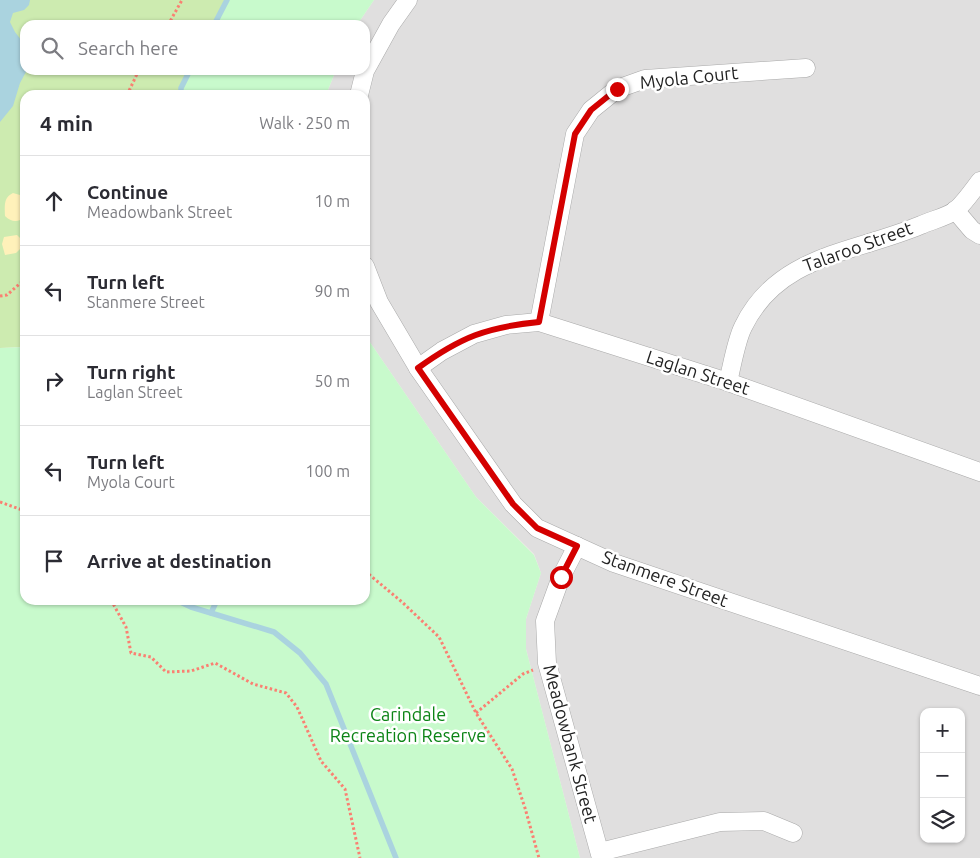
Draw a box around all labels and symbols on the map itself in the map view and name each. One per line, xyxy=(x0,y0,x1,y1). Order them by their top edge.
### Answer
street label: Myola Court xyxy=(639,62,739,92)
route end xyxy=(606,78,629,101)
street label: Talaroo Street xyxy=(800,217,915,275)
street label: Laglan Street xyxy=(644,346,752,398)
street label: Stanmere Street xyxy=(600,546,731,610)
route start xyxy=(550,566,573,589)
street label: Meadowbank Street xyxy=(540,662,602,825)
park label: Carindale Recreation Reserve xyxy=(330,704,486,745)

